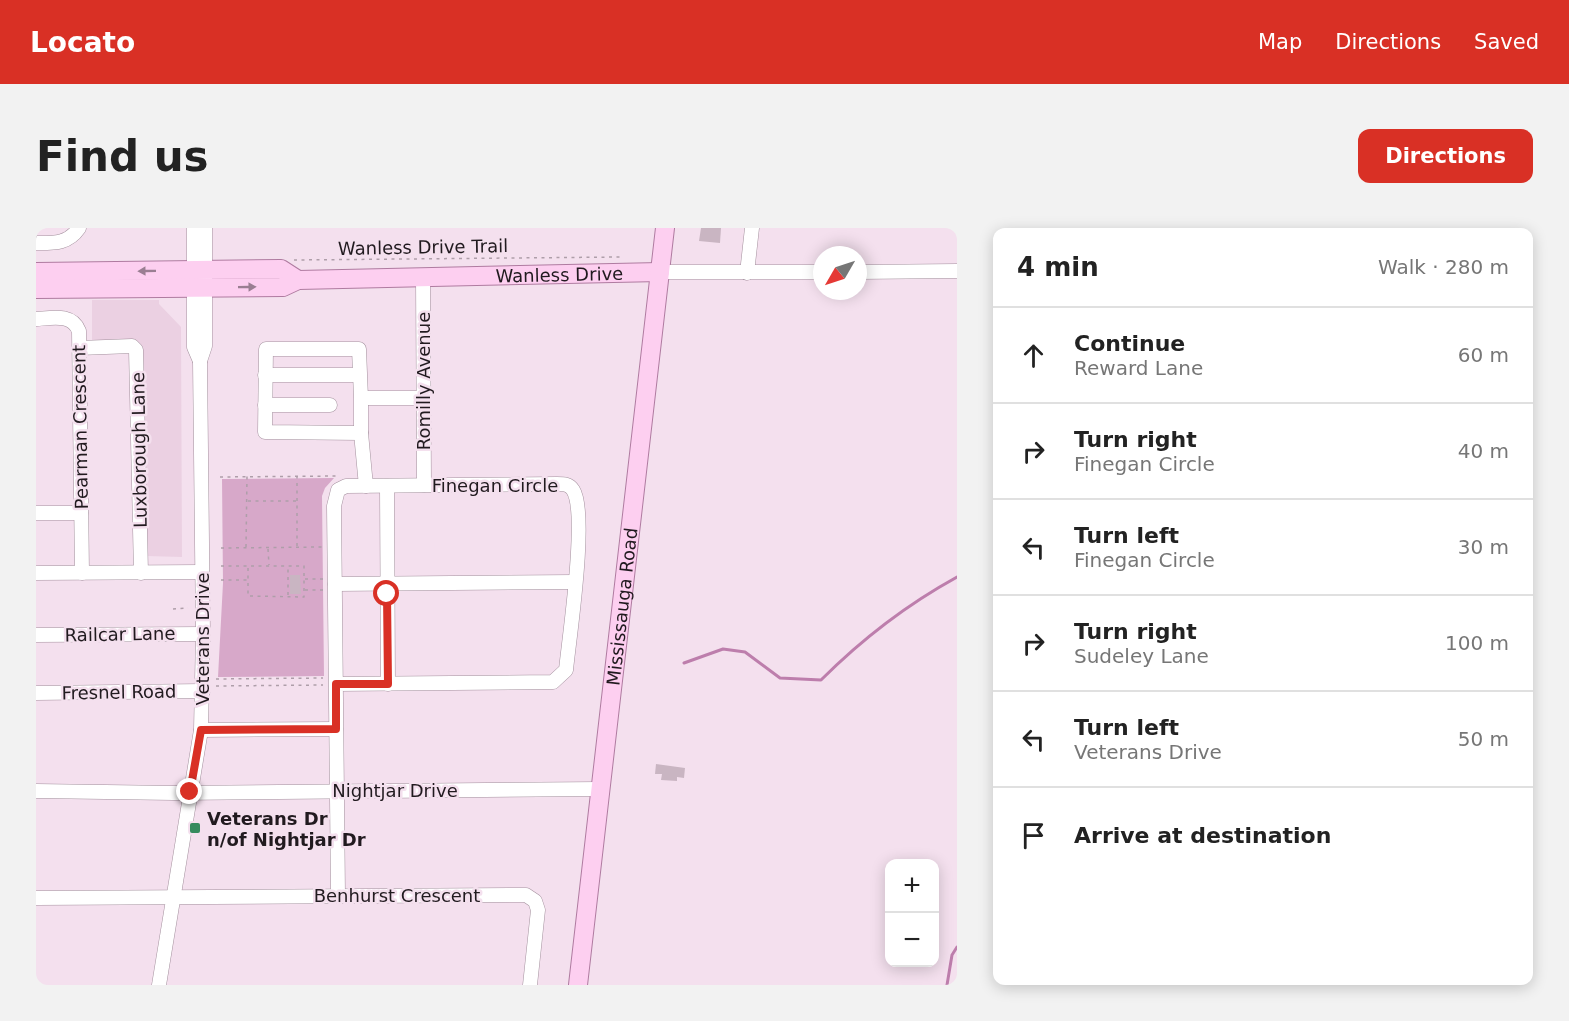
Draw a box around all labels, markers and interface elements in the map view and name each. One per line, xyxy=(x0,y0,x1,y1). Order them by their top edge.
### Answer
text: Locato xyxy=(30,26,135,59)
text: Map xyxy=(1258,30,1302,54)
text: Directions xyxy=(1335,30,1441,54)
text: Saved xyxy=(1474,30,1539,54)
button: Directions xyxy=(1358,129,1533,183)
text: Find us xyxy=(36,132,209,181)
street label: Wanless Drive Trail xyxy=(338,235,508,259)
north arrow xyxy=(813,246,867,300)
text: 4 min xyxy=(1017,252,1099,282)
text: Walk · 280 m xyxy=(1378,255,1509,279)
street label: Wanless Drive xyxy=(495,262,623,286)
one-way arrow xyxy=(137,266,156,276)
one-way arrow xyxy=(237,283,256,292)
street label: Romilly Avenue xyxy=(413,312,434,450)
text: Continue xyxy=(1074,331,1185,356)
icon: ahead xyxy=(1017,339,1050,372)
text: 60 m xyxy=(1458,343,1509,367)
street label: Pearman Crescent xyxy=(68,345,92,509)
text: Reward Lane xyxy=(1074,356,1203,380)
street label: Luxborough Lane xyxy=(127,372,151,528)
text: Turn right xyxy=(1074,427,1197,452)
icon: right xyxy=(1017,435,1050,468)
text: 40 m xyxy=(1458,439,1509,463)
text: Finegan Circle xyxy=(1074,452,1215,476)
street label: Finegan Circle xyxy=(432,475,558,496)
text: Turn left xyxy=(1074,523,1179,548)
street label: Mississauga Road xyxy=(602,526,641,687)
icon: left xyxy=(1017,531,1050,564)
text: 30 m xyxy=(1458,535,1509,559)
text: Finegan Circle xyxy=(1074,548,1215,572)
street label: Veterans Drive xyxy=(192,572,213,706)
route start xyxy=(373,580,399,606)
text: Turn right xyxy=(1074,619,1197,644)
street label: Railcar Lane xyxy=(64,623,176,645)
icon: right xyxy=(1017,627,1050,660)
text: 100 m xyxy=(1445,631,1509,655)
text: Sudeley Lane xyxy=(1074,644,1209,668)
street label: Fresnel Road xyxy=(61,680,177,704)
text: Turn left xyxy=(1074,715,1179,740)
icon: left xyxy=(1017,723,1050,756)
text: 50 m xyxy=(1458,727,1509,751)
text: Veterans Drive xyxy=(1074,740,1222,764)
route end xyxy=(176,778,202,804)
street label: Nightjar Drive xyxy=(332,780,458,801)
place label: Veterans Dr n/of Nightjar Dr xyxy=(207,808,366,850)
icon: arrive xyxy=(1017,819,1050,852)
marker: Veterans Dr n/of Nightjar Dr xyxy=(188,821,202,835)
text: Arrive at destination xyxy=(1074,823,1331,848)
map controls xyxy=(885,859,939,967)
button: + xyxy=(885,859,939,913)
street label: Benhurst Crescent xyxy=(314,885,480,906)
button: − xyxy=(885,913,939,967)

